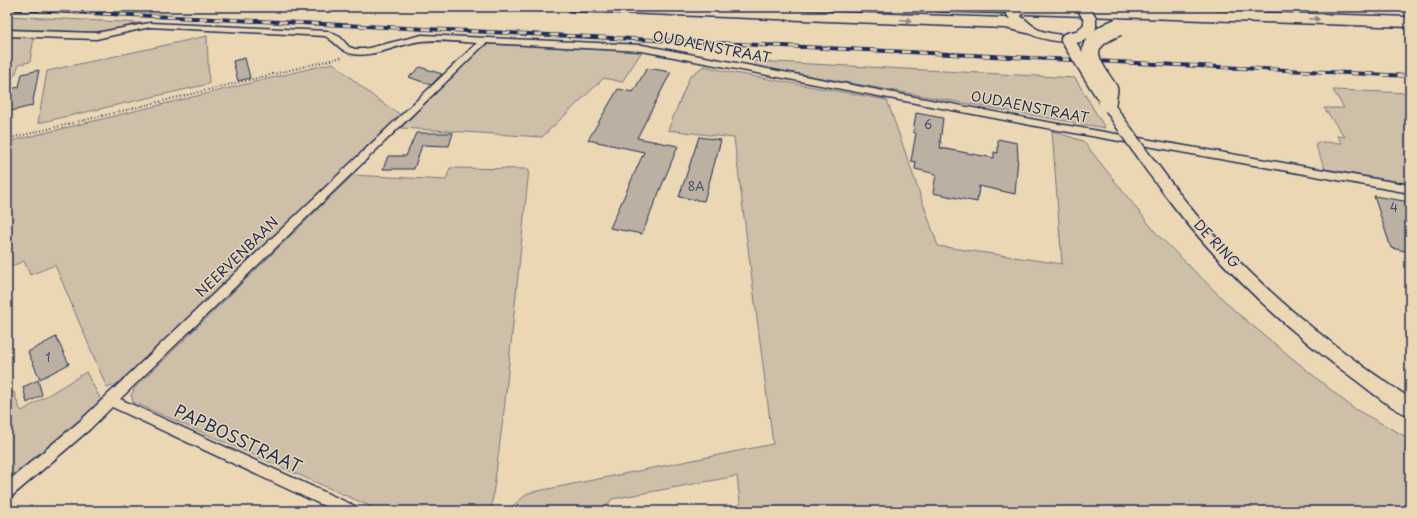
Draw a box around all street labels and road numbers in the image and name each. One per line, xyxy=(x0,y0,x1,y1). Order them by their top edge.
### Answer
street label: OUDAENSTRAAT xyxy=(651,25,773,68)
street label: OUDAENSTRAAT xyxy=(969,85,1091,128)
street label: NEERVENBAAN xyxy=(190,211,283,302)
street label: DE RING xyxy=(1189,214,1246,273)
street label: PAPBOSSTRAAT xyxy=(170,397,307,479)

